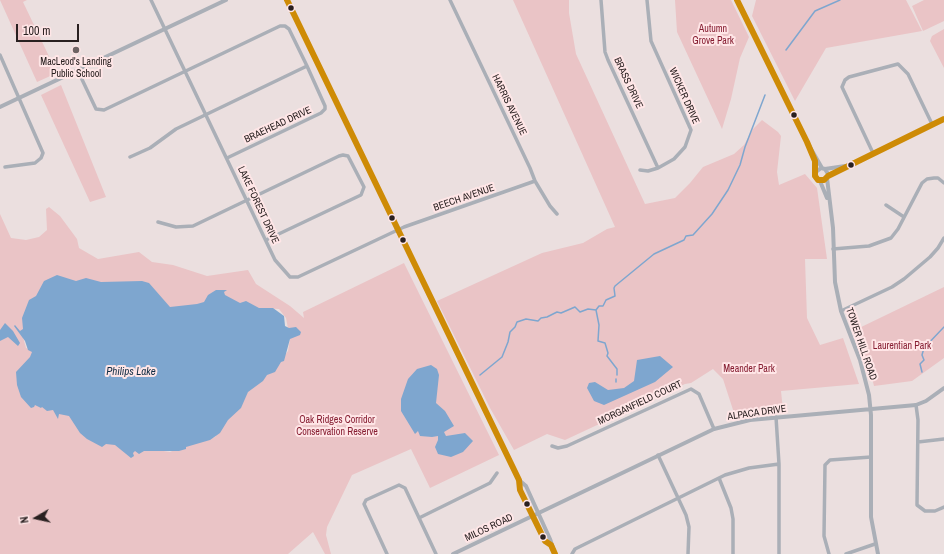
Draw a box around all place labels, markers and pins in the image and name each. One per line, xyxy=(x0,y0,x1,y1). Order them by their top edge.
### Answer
unlabelled marker xyxy=(286,3,296,13)
marker: MacLeod's Landing Public School xyxy=(71,45,81,55)
place label: MacLeod's Landing Public School xyxy=(40,56,112,80)
unlabelled marker xyxy=(789,110,799,120)
unlabelled marker xyxy=(846,160,856,170)
unlabelled marker xyxy=(387,213,397,223)
unlabelled marker xyxy=(398,235,408,245)
unlabelled marker xyxy=(522,499,532,509)
unlabelled marker xyxy=(538,532,548,542)

